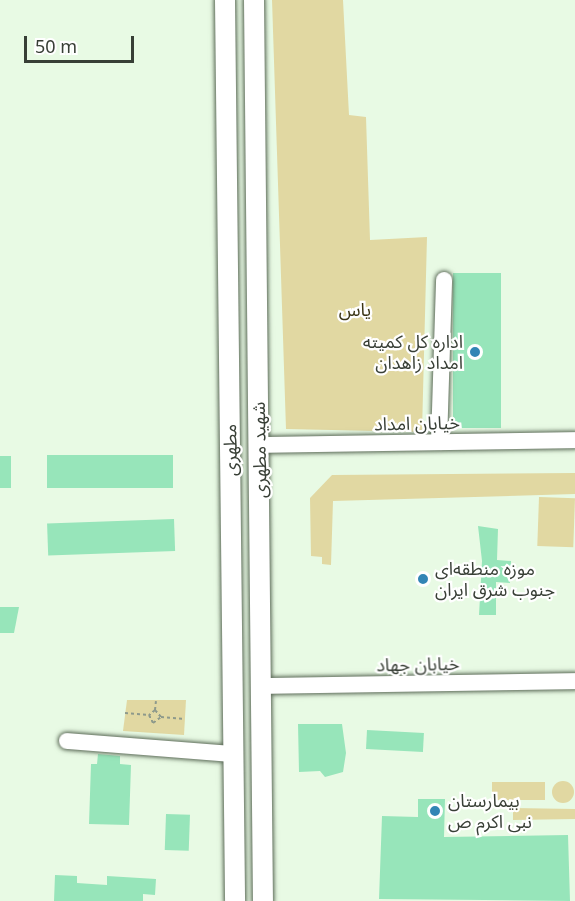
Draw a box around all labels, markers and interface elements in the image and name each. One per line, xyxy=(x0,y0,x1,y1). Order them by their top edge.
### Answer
scale bar xyxy=(27,24,136,62)
text: 50 m xyxy=(35,34,77,58)
park label: یاس xyxy=(339,298,371,320)
place label: اداره کل کمیته امداد زاهدان xyxy=(363,331,463,374)
marker: اداره کل کمیته امداد زاهدان xyxy=(468,345,482,359)
street label: شهید مطهری xyxy=(247,402,271,498)
street label: خیابان امداد xyxy=(374,411,460,435)
street label: مطهری xyxy=(219,424,241,476)
place label: موزه منطقه‌ای جنوب شرق ایران xyxy=(435,558,555,600)
marker: موزه منطقه‌ای جنوب شرق ایران xyxy=(416,572,430,586)
street label: خیابان جهاد xyxy=(376,652,460,676)
place label: بیمارستان نبی اکرم ص xyxy=(448,790,532,832)
marker: بیمارستان نبی اکرم ص xyxy=(426,802,444,820)

